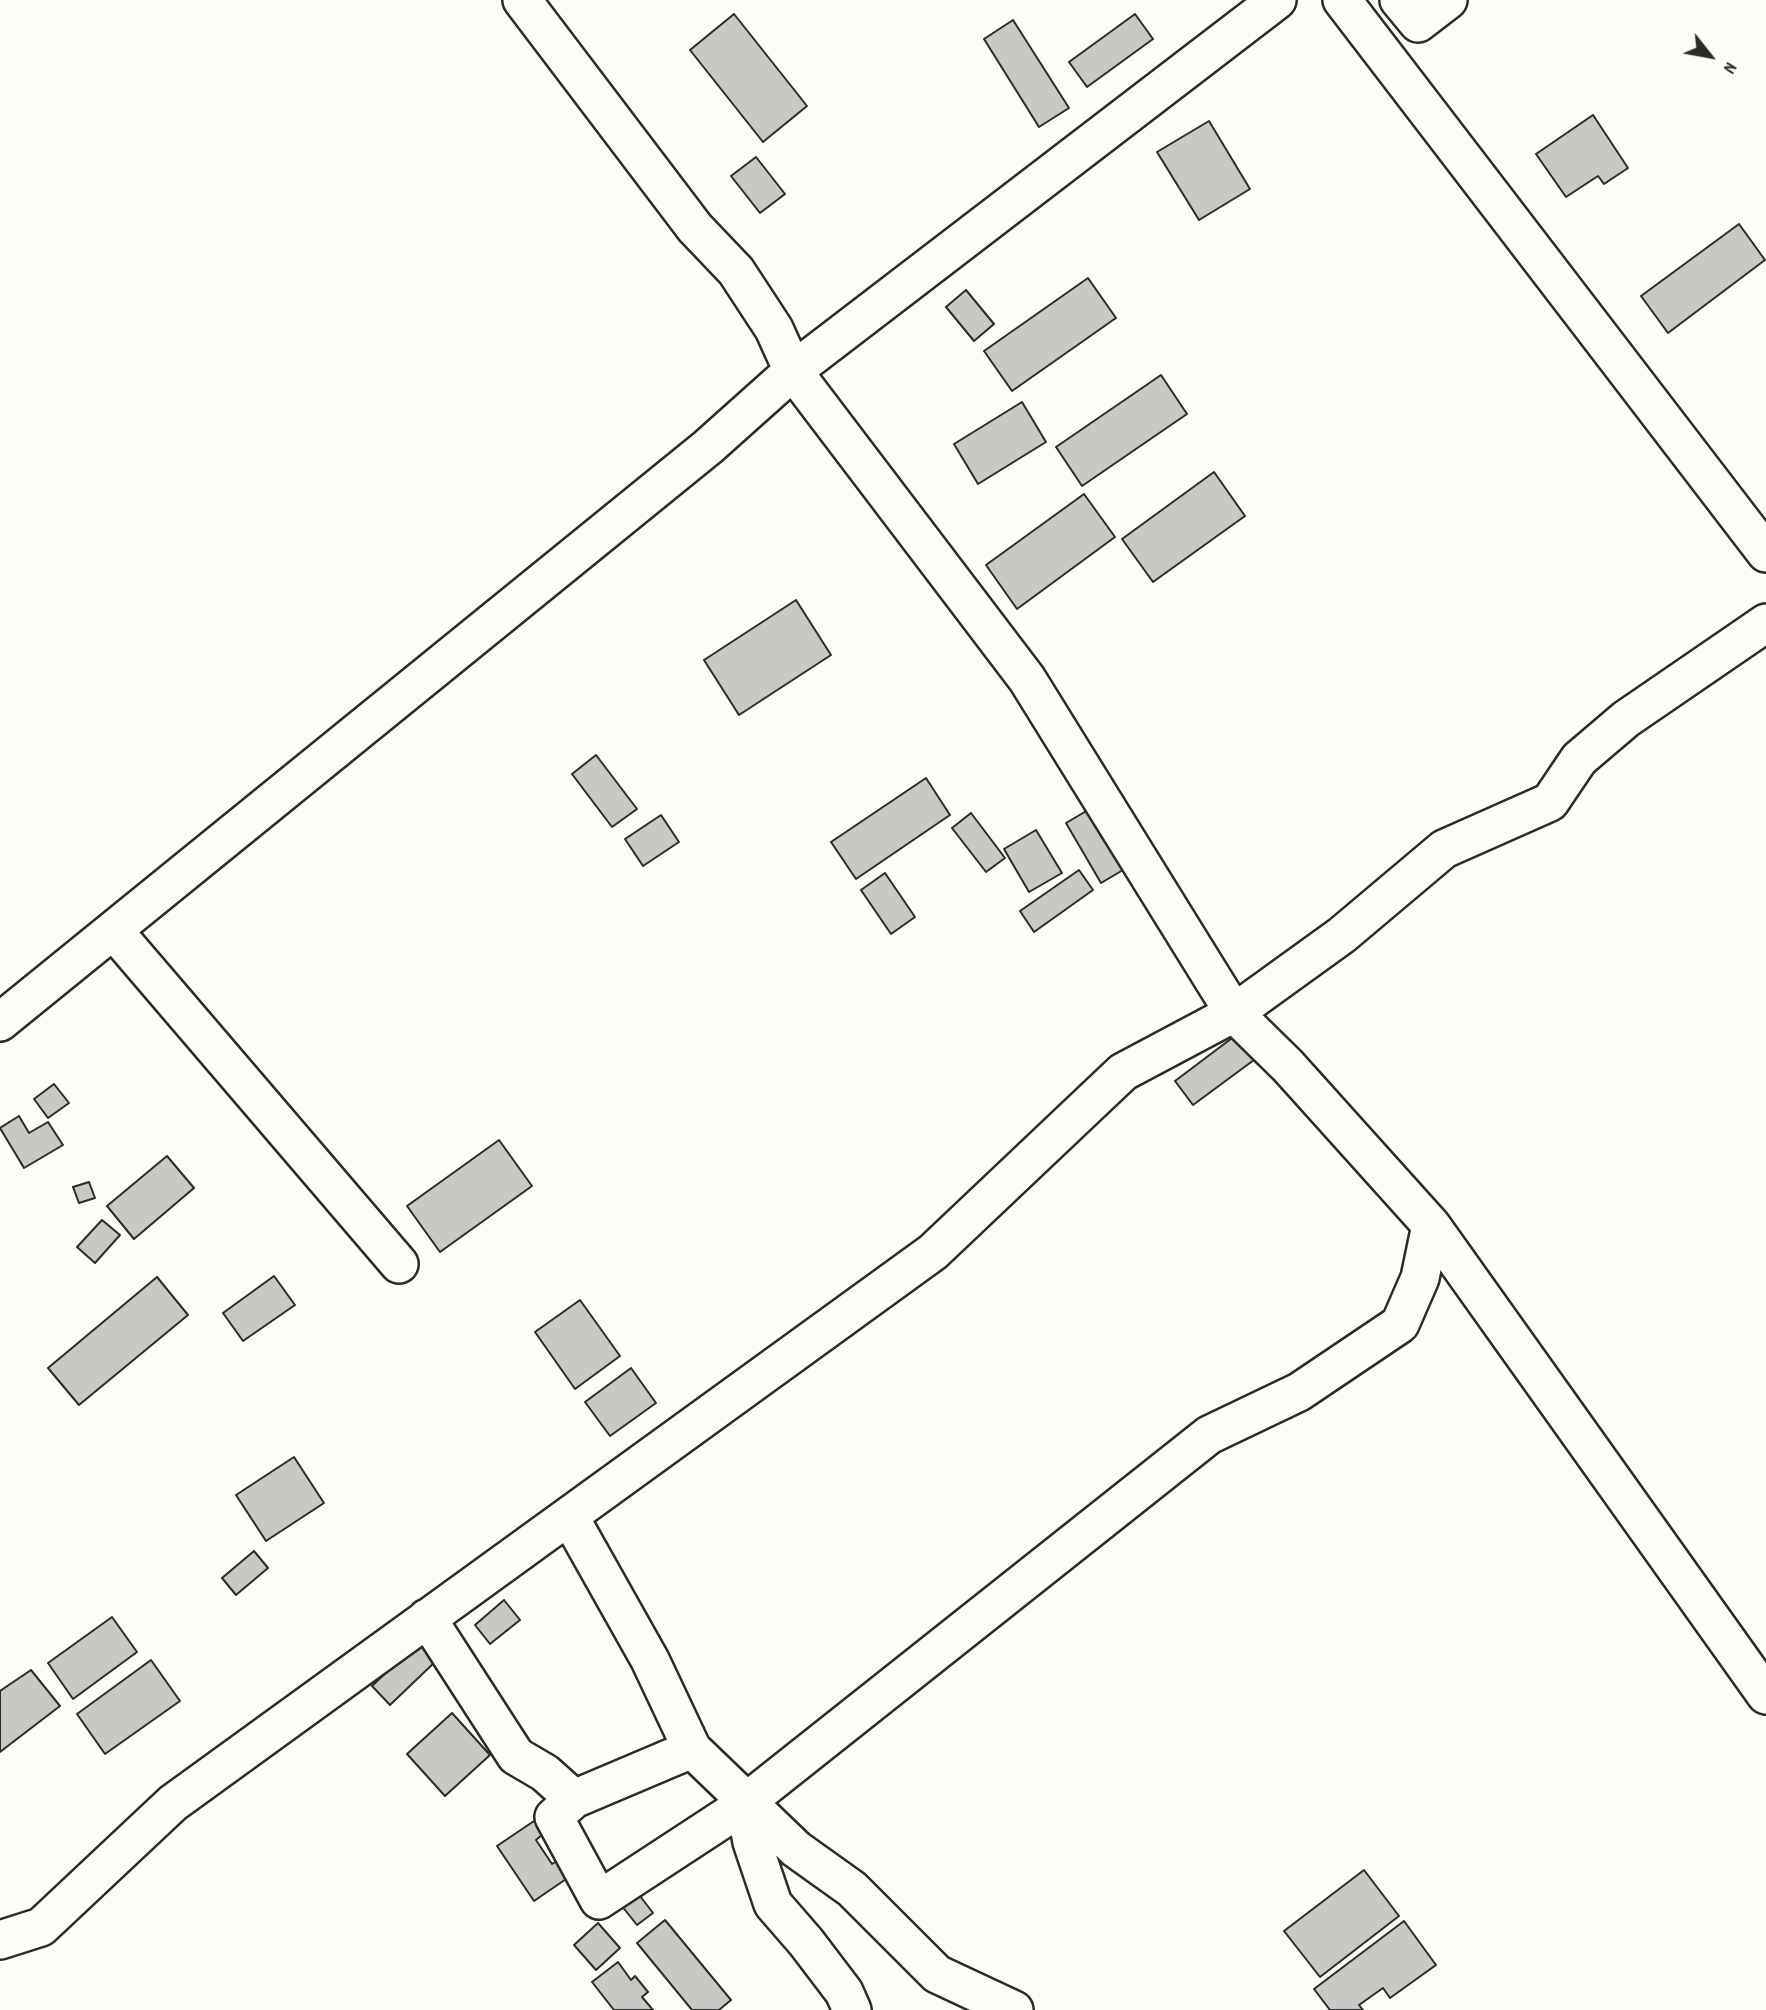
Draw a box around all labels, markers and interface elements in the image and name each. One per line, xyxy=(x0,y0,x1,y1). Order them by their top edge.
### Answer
north arrow xyxy=(1675,21,1745,91)
text: N xyxy=(1714,56,1742,78)

